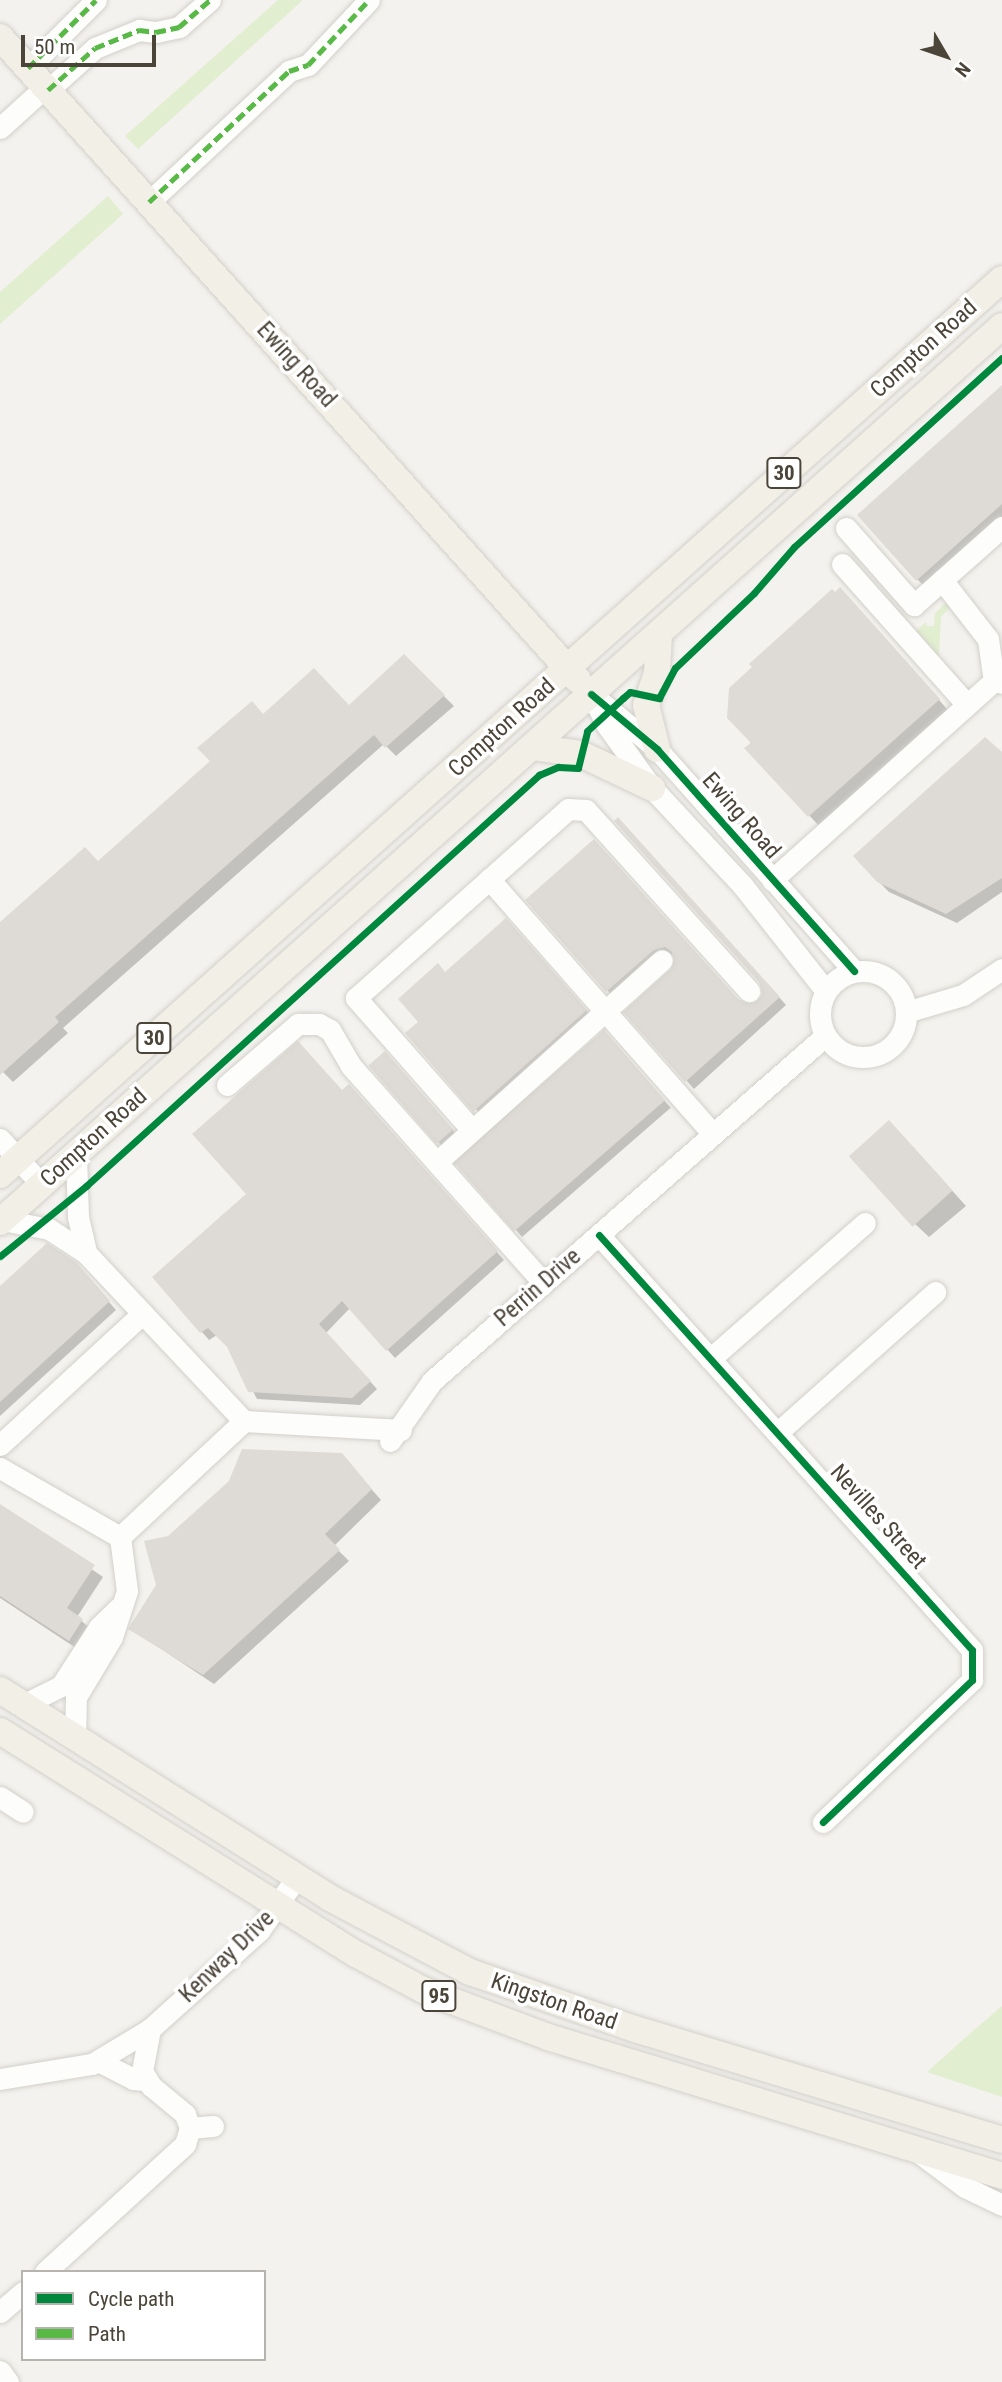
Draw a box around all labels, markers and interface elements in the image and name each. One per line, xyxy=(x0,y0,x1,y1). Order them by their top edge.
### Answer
scale bar xyxy=(24,21,159,65)
north arrow xyxy=(911,21,981,91)
text: 50 m xyxy=(34,35,75,59)
text: N xyxy=(950,58,975,81)
street label: Compton Road xyxy=(865,294,983,404)
street label: Ewing Road xyxy=(250,317,342,413)
road number: 30 xyxy=(765,456,803,490)
street label: Compton Road xyxy=(443,673,561,783)
street label: Ewing Road xyxy=(696,767,786,865)
road number: 30 xyxy=(135,1020,173,1056)
street label: Compton Road xyxy=(35,1083,153,1193)
street label: Perrin Drive xyxy=(489,1243,587,1333)
street label: Nevilles Street xyxy=(824,1459,932,1575)
street label: Kenway Drive xyxy=(174,1905,280,2009)
street label: Kingston Road xyxy=(487,1968,621,2036)
road number: 95 xyxy=(420,1979,458,2014)
legend xyxy=(21,2270,266,2361)
text: Cycle path xyxy=(88,2287,174,2311)
text: Path xyxy=(88,2322,126,2346)

